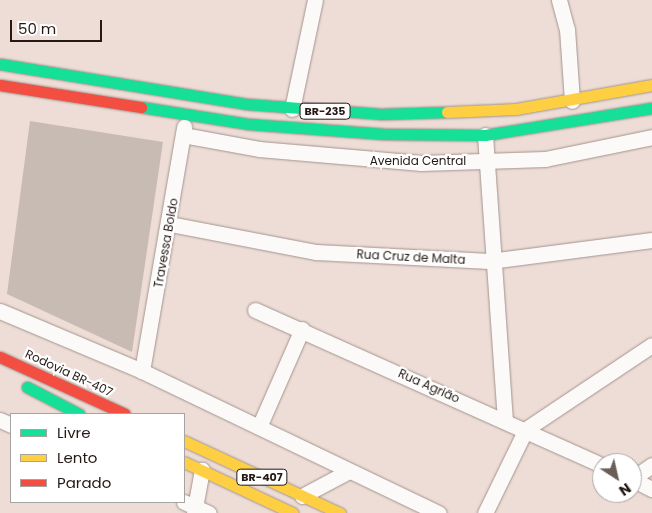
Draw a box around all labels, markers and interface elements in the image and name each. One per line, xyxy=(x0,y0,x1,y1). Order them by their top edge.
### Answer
scale bar xyxy=(12,10,105,42)
text: 50 m xyxy=(18,18,56,39)
road number: BR-235 xyxy=(299,102,351,120)
street label: Avenida Central xyxy=(370,154,466,168)
street label: Travessa Boldo xyxy=(151,197,181,289)
street label: Rua Cruz de Malta xyxy=(356,247,466,267)
street label: Rodovia BR-407 xyxy=(23,346,115,400)
street label: Rua Agrião xyxy=(396,366,462,406)
legend xyxy=(10,413,185,503)
text: Livre xyxy=(57,422,90,443)
text: Lento xyxy=(57,447,97,468)
north arrow xyxy=(592,453,642,503)
road number: BR-407 xyxy=(236,468,288,486)
text: Parado xyxy=(57,472,111,493)
text: N xyxy=(615,478,635,501)

